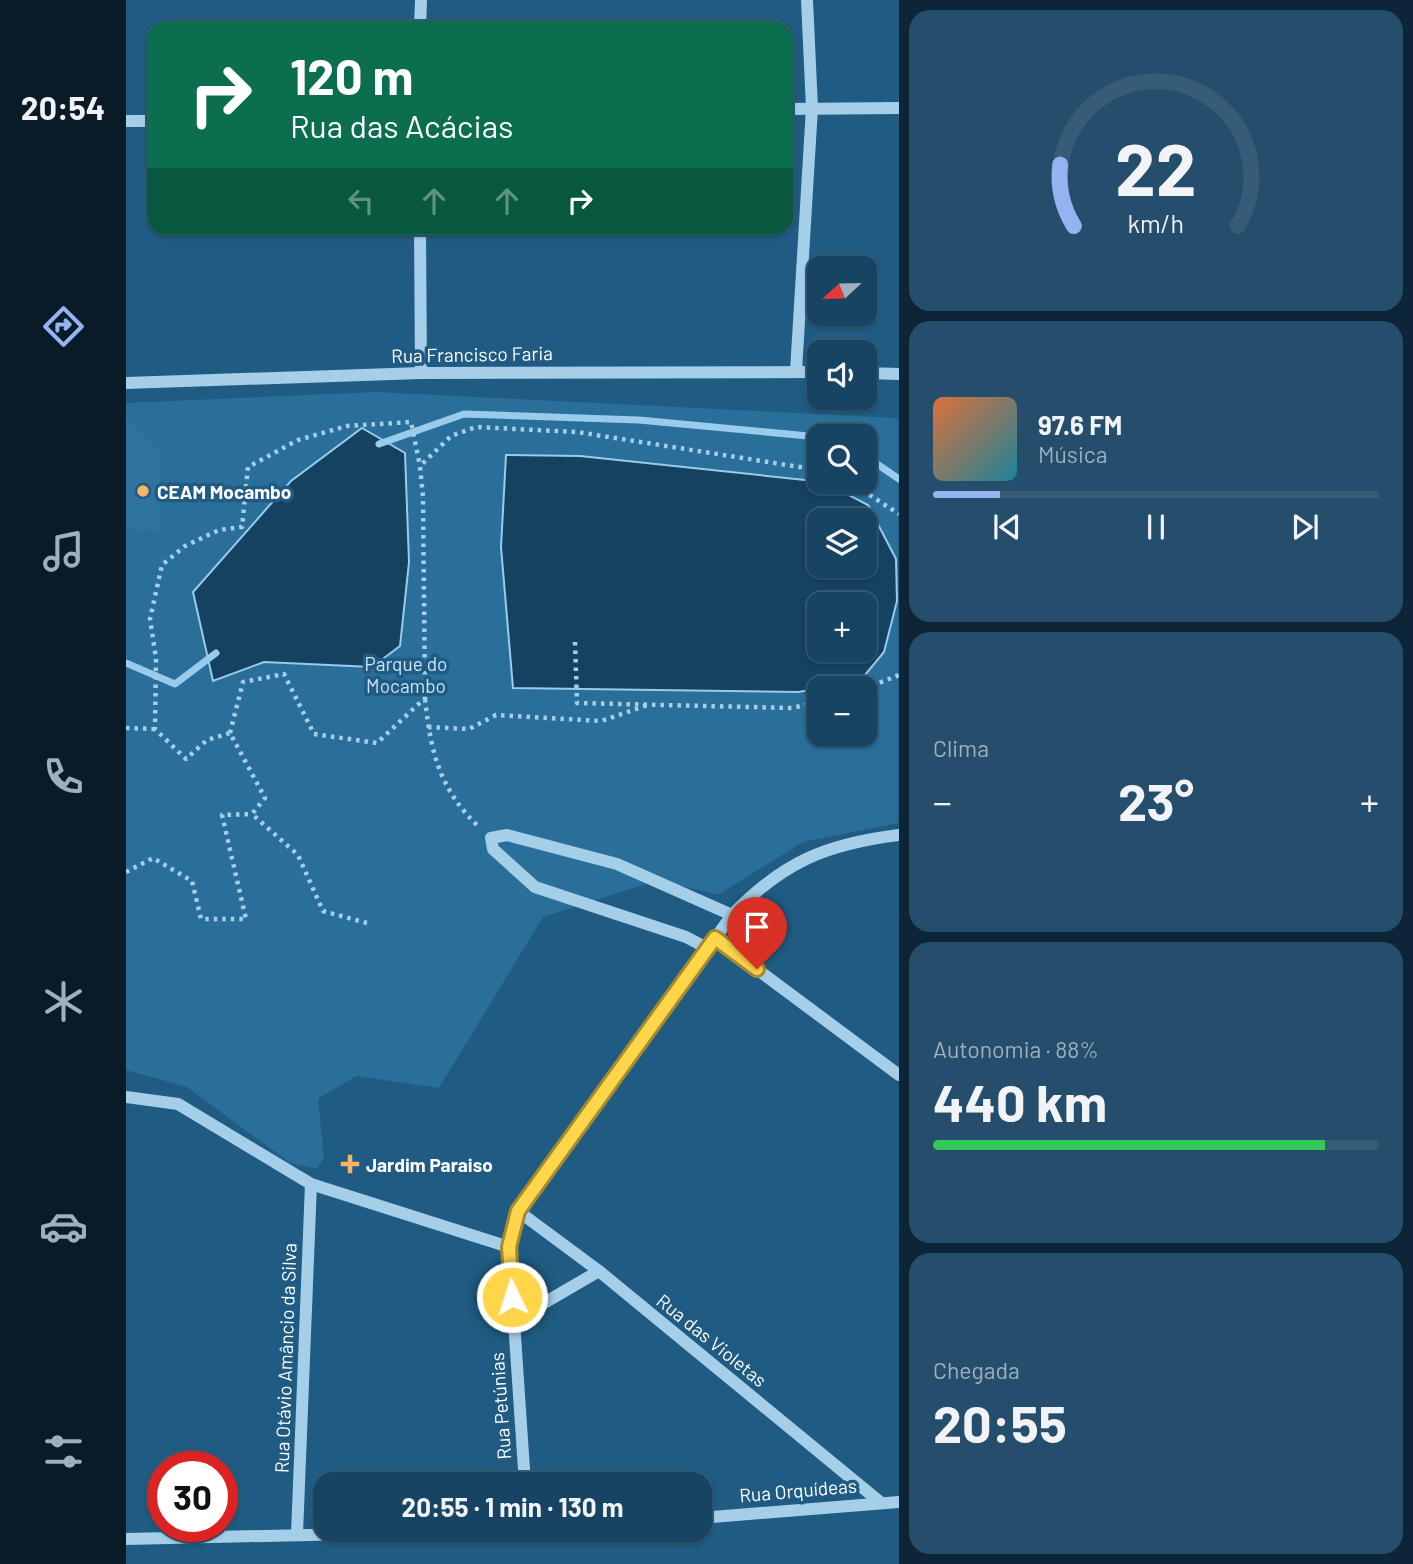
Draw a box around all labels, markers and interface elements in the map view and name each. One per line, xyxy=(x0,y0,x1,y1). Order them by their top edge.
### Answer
text: 120 m xyxy=(290,46,413,105)
icon: right xyxy=(175,49,266,140)
text: 20:54 xyxy=(21,88,105,126)
text: Rua das Acácias xyxy=(290,106,513,144)
text: 22 xyxy=(1115,124,1197,212)
icon: left xyxy=(342,182,380,220)
icon: ahead xyxy=(415,182,453,220)
icon: ahead xyxy=(488,182,526,220)
icon: right xyxy=(561,182,599,220)
text: km/h xyxy=(1128,208,1184,238)
north arrow xyxy=(807,256,877,326)
map controls xyxy=(807,256,877,746)
icon: directions xyxy=(39,302,88,351)
button: sound xyxy=(807,340,877,410)
street label: Rua Francisco Faria xyxy=(391,341,553,367)
text: 97.6 FM xyxy=(1038,409,1122,440)
button: search xyxy=(807,424,877,494)
text: Música xyxy=(1038,440,1107,468)
place label: CEAM Mocambo xyxy=(157,480,291,503)
marker: CEAM Mocambo xyxy=(135,483,151,499)
button: layers xyxy=(807,508,877,578)
icon: previous xyxy=(988,508,1026,546)
icon: pause xyxy=(1137,508,1175,546)
icon: next xyxy=(1286,508,1324,546)
icon: music xyxy=(39,527,88,576)
button: + xyxy=(807,592,877,662)
park label: Parque do Mocambo xyxy=(365,652,447,697)
button: − xyxy=(807,676,877,746)
text: Clima xyxy=(933,734,989,762)
icon: phone xyxy=(39,752,88,801)
text: 23° xyxy=(1118,769,1194,831)
text: − xyxy=(933,778,952,824)
text: + xyxy=(1360,778,1379,824)
pin xyxy=(727,897,787,969)
icon: arrive xyxy=(738,908,776,946)
icon: climate xyxy=(39,977,88,1026)
text: Autonomia · 88% xyxy=(933,1035,1099,1063)
text: 440 km xyxy=(933,1070,1107,1132)
place label: Jardim Paraiso xyxy=(366,1153,493,1176)
marker: Jardim Paraiso xyxy=(340,1154,360,1174)
icon: car xyxy=(39,1202,88,1251)
street label: Rua Otávio Amâncio da Silva xyxy=(269,1243,301,1473)
position arrow xyxy=(475,1260,549,1334)
street label: Rua das Violetas xyxy=(652,1289,772,1391)
street label: Rua Petúnias xyxy=(485,1352,515,1460)
text: Chegada xyxy=(933,1356,1020,1384)
text: 20:55 xyxy=(933,1391,1067,1453)
icon: filters xyxy=(39,1427,88,1476)
speed limit sign: 30 xyxy=(147,1451,238,1542)
street label: Rua Orquídeas xyxy=(738,1473,858,1507)
text: 20:55 · 1 min · 130 m xyxy=(402,1491,623,1522)

